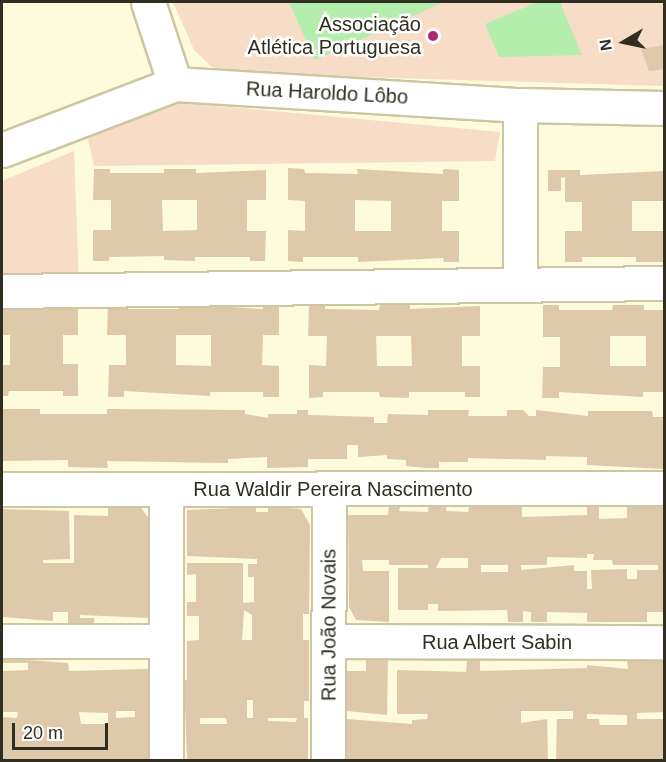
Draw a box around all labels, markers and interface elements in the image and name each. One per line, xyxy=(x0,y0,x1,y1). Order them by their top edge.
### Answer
north arrow xyxy=(594,12,654,72)
place label: Associação Atlética Portuguesa xyxy=(248,13,421,60)
marker: Associação Atlética Portuguesa xyxy=(426,29,440,43)
text: N xyxy=(596,38,615,52)
street label: Rua Haroldo Lôbo xyxy=(245,77,409,109)
street label: Rua Waldir Pereira Nascimento xyxy=(193,477,473,501)
street label: Rua João Novais xyxy=(317,549,341,701)
street label: Rua Albert Sabin xyxy=(421,630,573,654)
scale bar xyxy=(15,711,111,749)
text: 20 m xyxy=(23,723,63,743)

